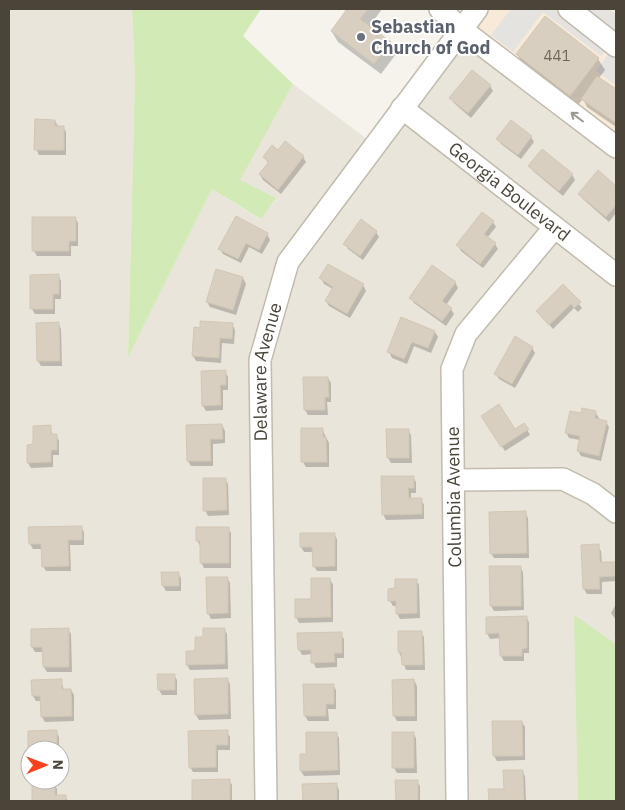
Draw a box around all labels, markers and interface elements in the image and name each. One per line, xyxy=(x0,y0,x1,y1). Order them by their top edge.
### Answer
place label: Sebastian Church of God xyxy=(371,15,490,59)
marker: Sebastian Church of God xyxy=(355,31,367,43)
house number: 441 xyxy=(543,46,571,65)
one-way arrow xyxy=(571,112,584,123)
street label: Georgia Boulevard xyxy=(444,136,575,246)
street label: Delaware Avenue xyxy=(248,300,287,441)
street label: Columbia Avenue xyxy=(441,426,466,568)
north arrow xyxy=(20,740,70,790)
text: N xyxy=(49,760,67,770)

